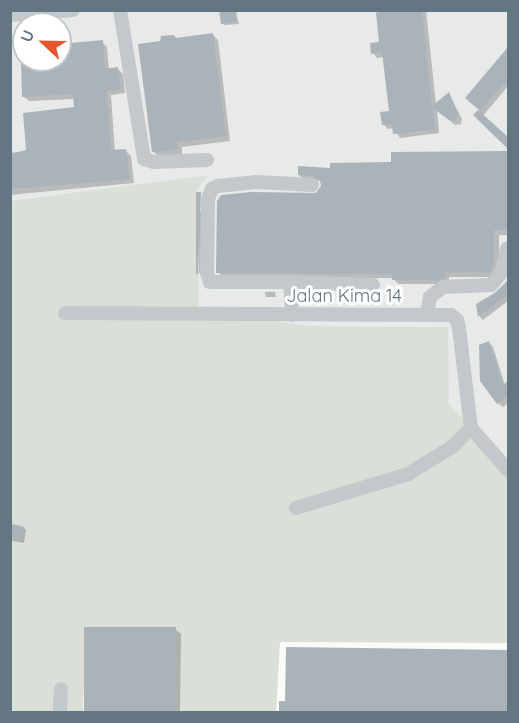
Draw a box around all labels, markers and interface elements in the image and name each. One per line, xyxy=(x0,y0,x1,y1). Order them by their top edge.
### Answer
north arrow xyxy=(12,12,72,72)
text: U xyxy=(16,27,39,45)
street label: Jalan Kima 14 xyxy=(286,285,402,307)

